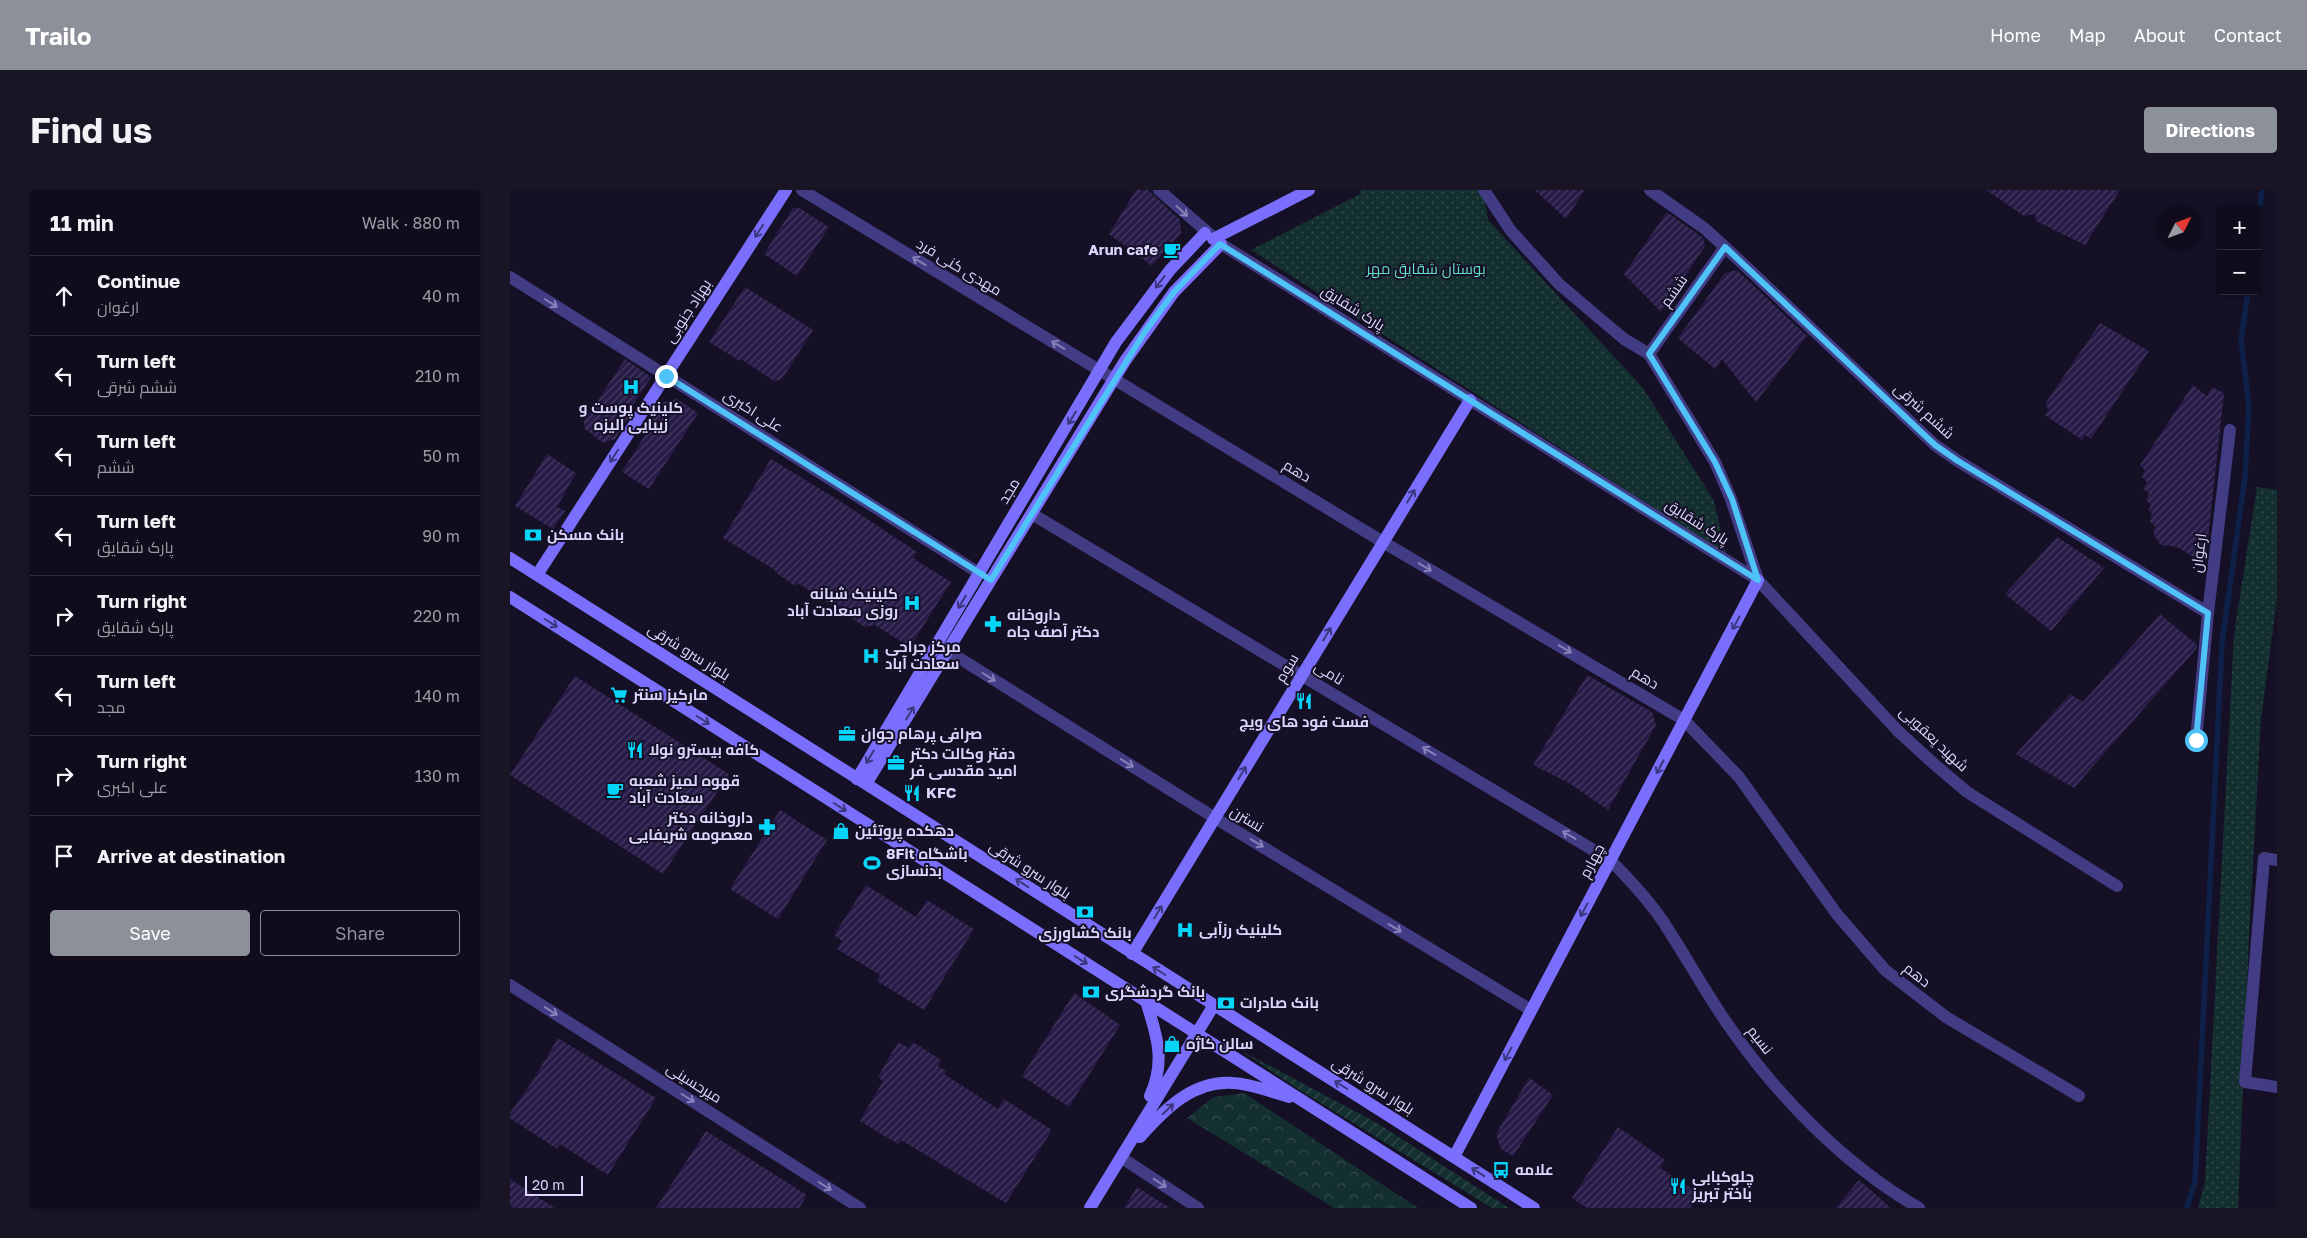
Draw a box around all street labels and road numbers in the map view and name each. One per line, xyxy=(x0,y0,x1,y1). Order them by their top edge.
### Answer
street label: مهدی کنی فرد xyxy=(913,234,1005,300)
street label: ششم xyxy=(1656,271,1692,311)
street label: بهزاد جنوبی xyxy=(660,275,716,347)
street label: پارک شقایق xyxy=(1317,281,1389,335)
street label: ششم شرقی xyxy=(1889,378,1959,444)
street label: علی اکبری xyxy=(720,385,786,437)
street label: دهم xyxy=(1279,455,1315,487)
street label: مجد xyxy=(994,474,1023,507)
street label: پارک شقایق xyxy=(1661,495,1733,549)
street label: ارغوان xyxy=(2187,532,2211,574)
street label: بلوار سرو شرقی xyxy=(644,619,734,685)
street label: سوم xyxy=(1271,650,1303,686)
street label: نامی xyxy=(1310,656,1348,690)
street label: دهم xyxy=(1627,662,1663,694)
street label: شهید یعقوبی xyxy=(1895,702,1973,776)
street label: نسترن xyxy=(1227,801,1267,837)
street label: بلوار سرو شرقی xyxy=(985,836,1075,904)
street label: چهارم xyxy=(1575,840,1609,882)
street label: دهم xyxy=(1899,958,1935,992)
street label: نسیم xyxy=(1743,1022,1777,1058)
street label: بلوار سرو شرقی xyxy=(1328,1053,1418,1119)
street label: میرحسینی xyxy=(662,1058,726,1108)

